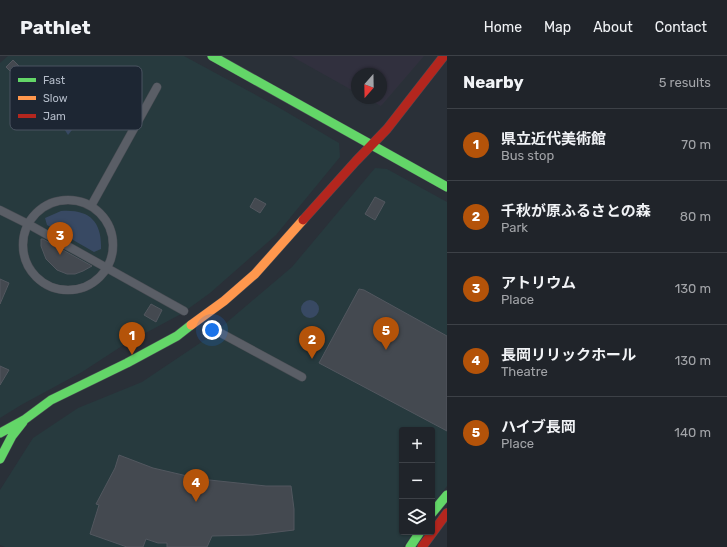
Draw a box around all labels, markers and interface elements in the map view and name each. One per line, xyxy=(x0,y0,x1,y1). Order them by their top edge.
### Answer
text: Pathlet xyxy=(20,16,91,39)
text: Home xyxy=(484,19,522,36)
text: Map xyxy=(544,19,571,36)
text: About xyxy=(593,19,633,36)
text: Contact xyxy=(655,19,707,36)
legend xyxy=(10,66,142,130)
north arrow xyxy=(351,68,387,104)
text: Nearby xyxy=(463,72,524,92)
text: Fast xyxy=(43,74,66,87)
text: 5 results xyxy=(659,75,711,90)
text: Slow xyxy=(43,92,68,105)
text: Jam xyxy=(43,110,66,123)
text: 県立近代美術館 xyxy=(501,130,606,148)
text: 1 xyxy=(473,137,479,152)
text: 70 m xyxy=(681,137,711,152)
text: Bus stop xyxy=(501,148,554,163)
text: 千秋が原ふるさとの森 xyxy=(501,202,651,220)
text: 2 xyxy=(472,209,480,224)
text: 80 m xyxy=(680,209,711,224)
text: Park xyxy=(501,220,528,235)
pin: 3 xyxy=(47,222,73,255)
text: アトリウム xyxy=(501,274,576,292)
text: 3 xyxy=(472,281,480,296)
text: 130 m xyxy=(675,281,711,296)
text: Place xyxy=(501,292,534,307)
pin: 5 xyxy=(373,317,399,350)
your location xyxy=(202,320,222,340)
pin: 1 xyxy=(119,322,145,355)
pin: 2 xyxy=(299,326,325,359)
text: 長岡リリックホール xyxy=(501,346,636,364)
text: 4 xyxy=(472,353,480,368)
text: 130 m xyxy=(675,353,711,368)
text: Theatre xyxy=(501,364,548,379)
text: ハイブ長岡 xyxy=(501,418,576,436)
text: 5 xyxy=(472,425,480,440)
text: 140 m xyxy=(674,425,711,440)
map controls xyxy=(399,427,435,535)
button: + xyxy=(399,427,435,463)
text: Place xyxy=(501,436,534,451)
button: − xyxy=(399,463,435,499)
pin: 4 xyxy=(183,469,209,502)
button: layers xyxy=(399,499,435,535)

